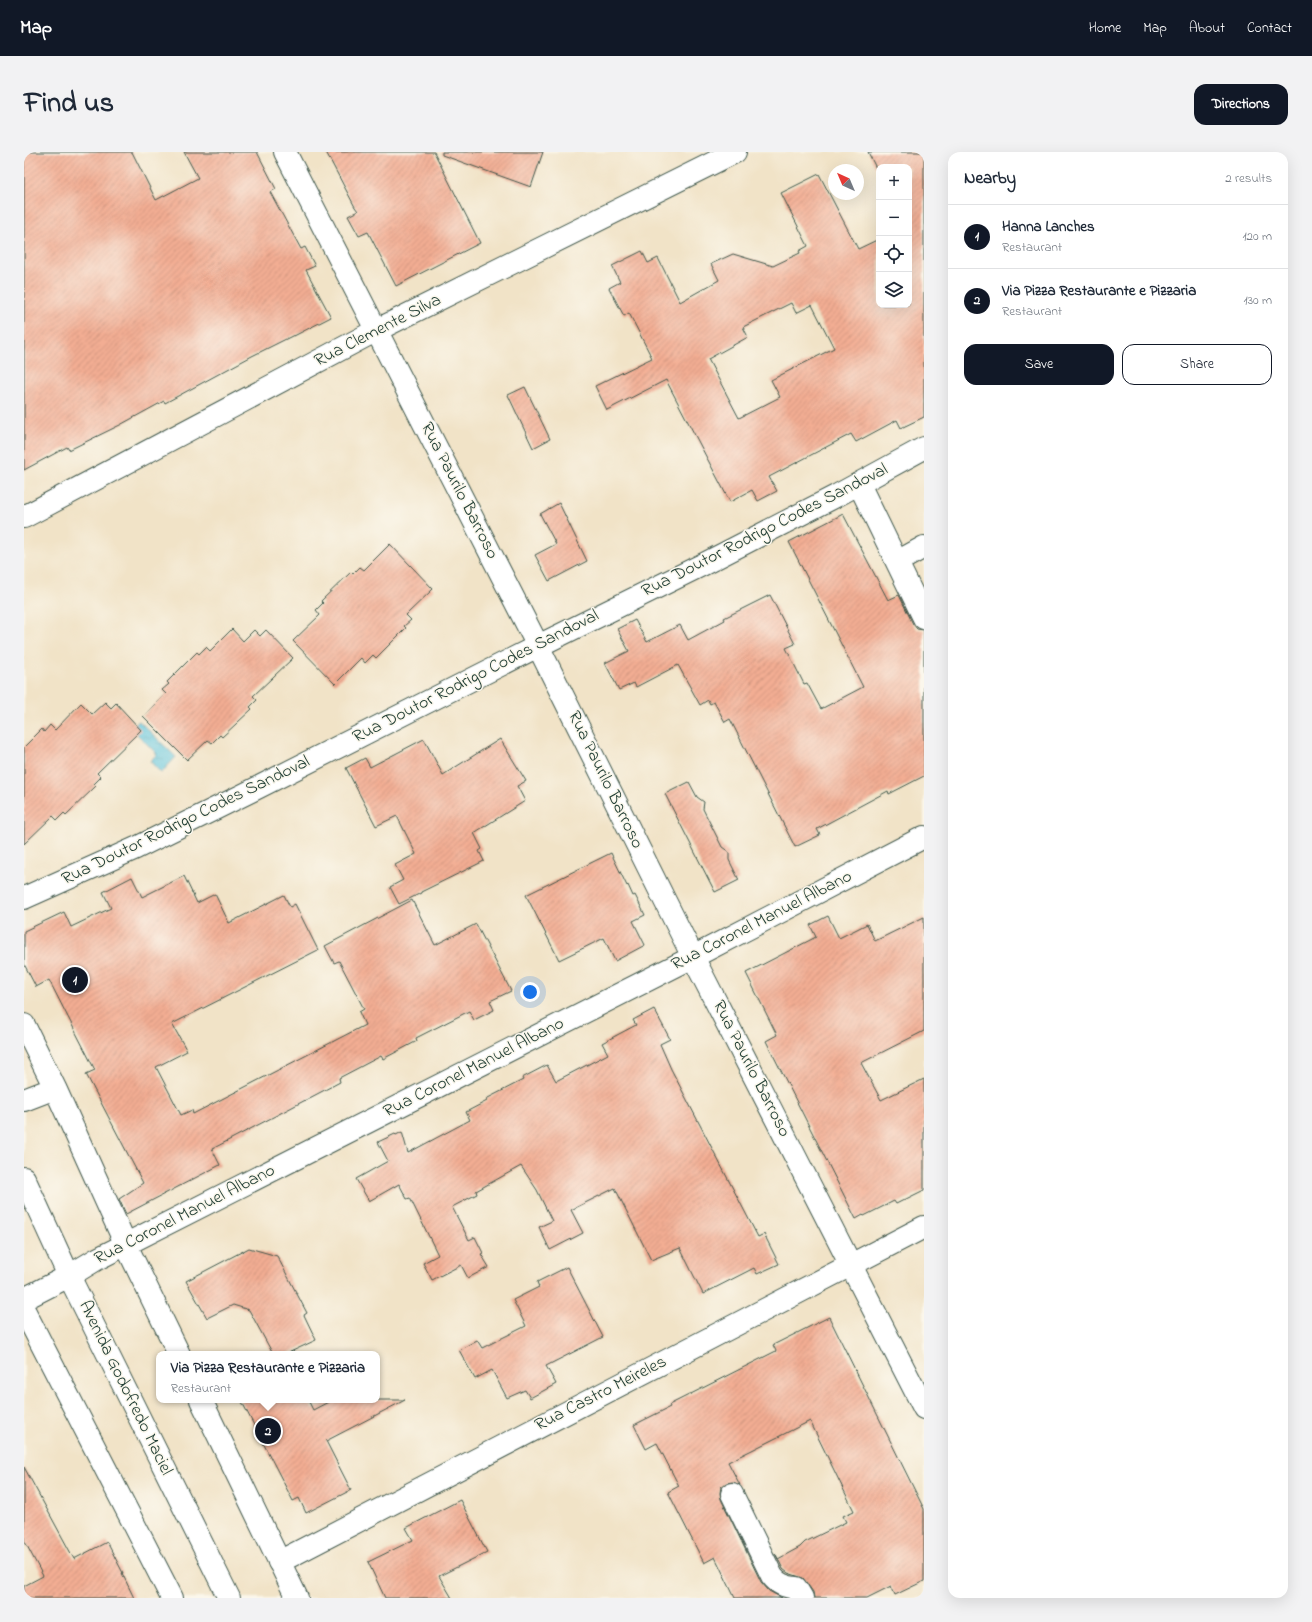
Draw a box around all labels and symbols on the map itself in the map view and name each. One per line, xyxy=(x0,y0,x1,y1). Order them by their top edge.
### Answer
north arrow xyxy=(828,164,864,200)
street label: Rua Clemente Silva xyxy=(310,288,446,374)
street label: Rua Paurilo Barroso xyxy=(413,418,505,564)
street label: Rua Doutor Rodrigo Codes Sandoval xyxy=(637,457,893,606)
street label: Rua Doutor Rodrigo Codes Sandoval xyxy=(348,603,604,752)
street label: Rua Paurilo Barroso xyxy=(560,707,650,853)
street label: Rua Doutor Rodrigo Codes Sandoval xyxy=(57,749,315,893)
street label: Rua Coronel Manuel Albano xyxy=(667,864,857,978)
pin: 1 xyxy=(62,965,88,995)
your location xyxy=(520,982,540,1002)
street label: Rua Paurilo Barroso xyxy=(705,996,797,1142)
street label: Rua Coronel Manuel Albano xyxy=(379,1011,569,1125)
street label: Rua Coronel Manuel Albano xyxy=(90,1158,280,1272)
street label: Avenida Godofredo Maciel xyxy=(71,1296,179,1480)
street label: Rua Castro Meireles xyxy=(531,1350,671,1438)
pin: 2 xyxy=(255,1416,281,1446)

